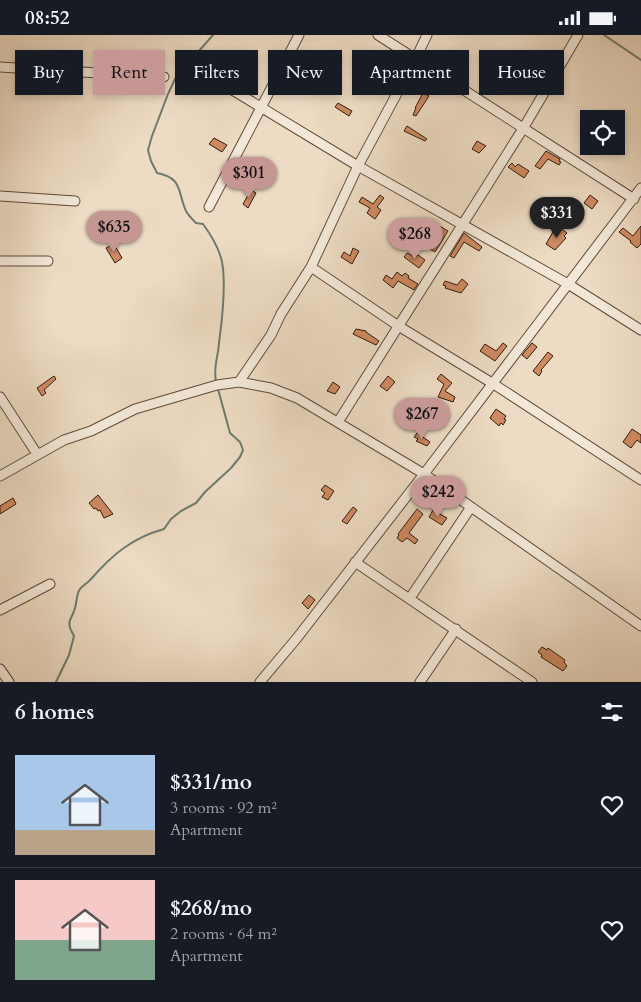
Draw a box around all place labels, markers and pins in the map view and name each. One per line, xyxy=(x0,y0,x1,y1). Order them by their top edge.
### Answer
pin: $301 xyxy=(219,156,279,199)
pin: $331 xyxy=(527,197,587,239)
pin: $635 xyxy=(84,211,144,253)
pin: $268 xyxy=(385,217,445,260)
pin: $267 xyxy=(392,397,452,440)
pin: $242 xyxy=(408,475,468,518)

